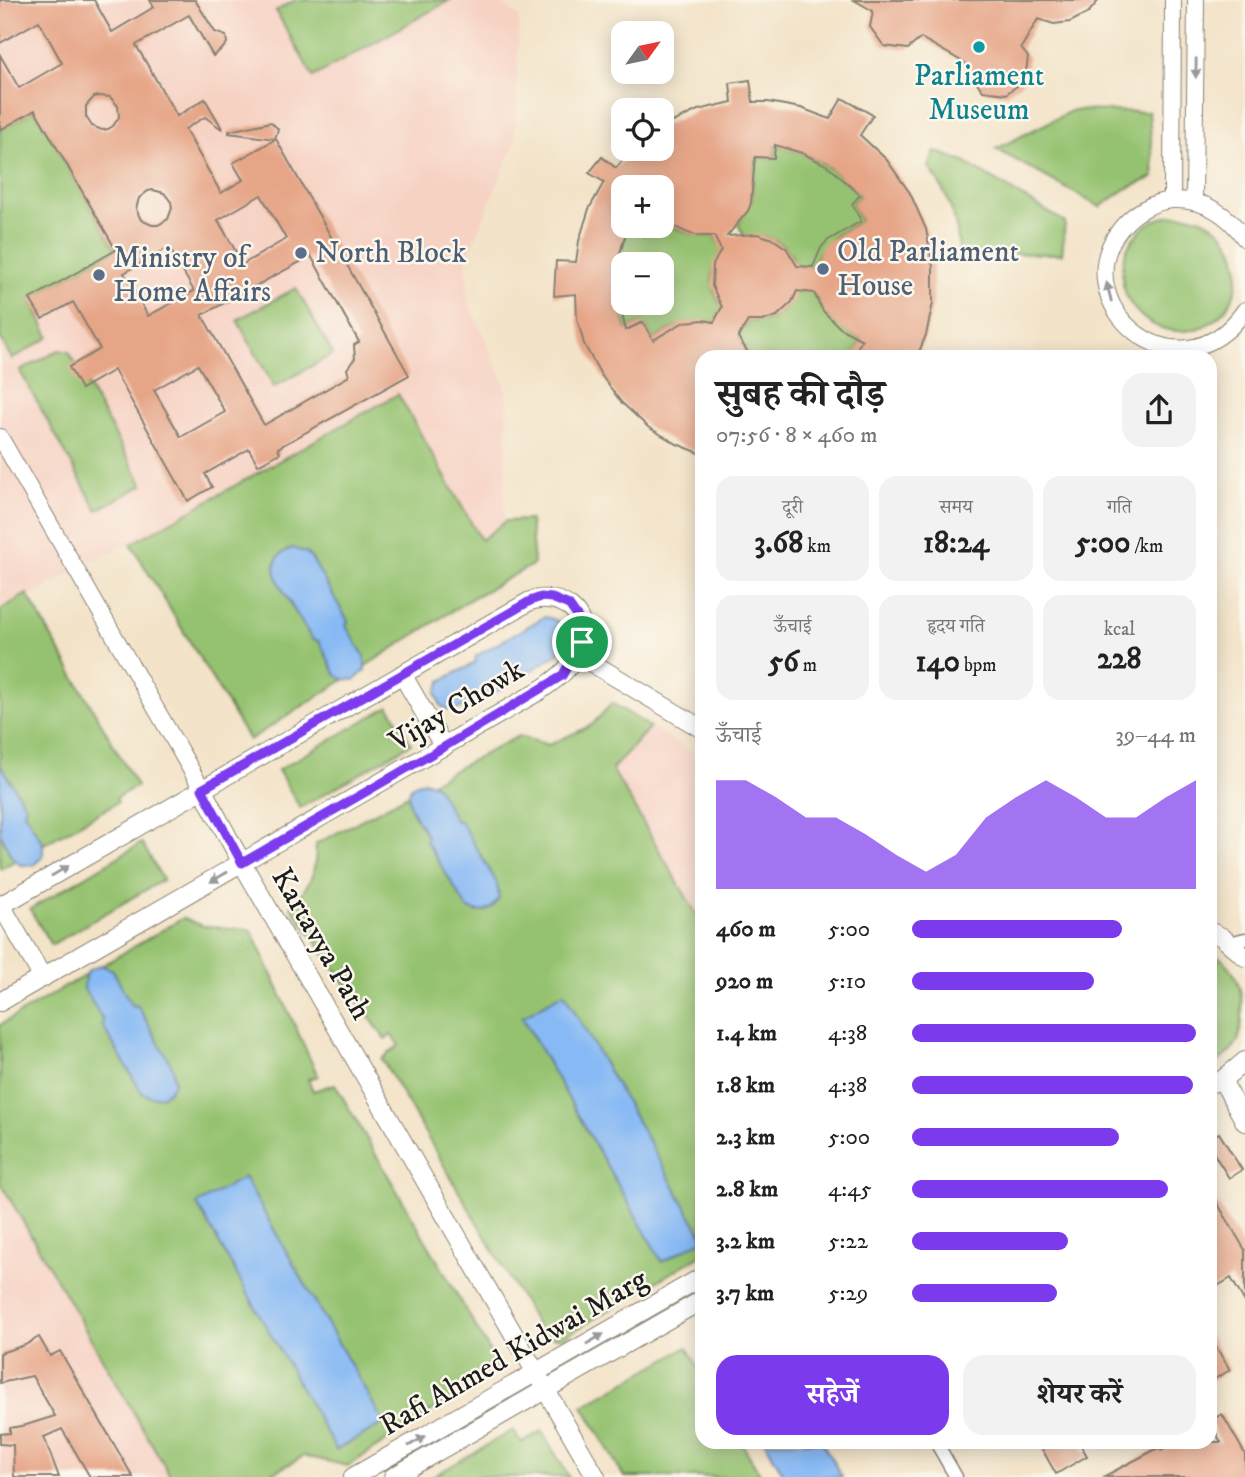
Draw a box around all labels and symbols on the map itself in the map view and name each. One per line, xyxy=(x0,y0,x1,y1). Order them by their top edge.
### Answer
north arrow xyxy=(611,21,674,84)
marker: Parliament Museum xyxy=(971,39,987,55)
one-way arrow xyxy=(1190,57,1202,79)
place label: Parliament Museum xyxy=(914,58,1044,129)
place label: Old Parliament House xyxy=(837,234,1019,305)
place label: North Block xyxy=(315,235,467,272)
place label: Ministry of Home Affairs xyxy=(113,240,271,311)
marker: North Block xyxy=(293,245,309,261)
marker: Old Parliament House xyxy=(815,261,831,277)
marker: Ministry of Home Affairs xyxy=(91,267,107,283)
one-way arrow xyxy=(1103,281,1114,303)
pin xyxy=(552,612,612,672)
street label: Vijay Chowk xyxy=(382,651,531,761)
street label: Kartavya Path xyxy=(263,861,379,1027)
one-way arrow xyxy=(51,865,70,877)
one-way arrow xyxy=(210,870,229,883)
street label: Rafi Ahmed Kidwai Marg xyxy=(374,1261,655,1445)
one-way arrow xyxy=(586,1333,605,1345)
one-way arrow xyxy=(407,1435,427,1447)

